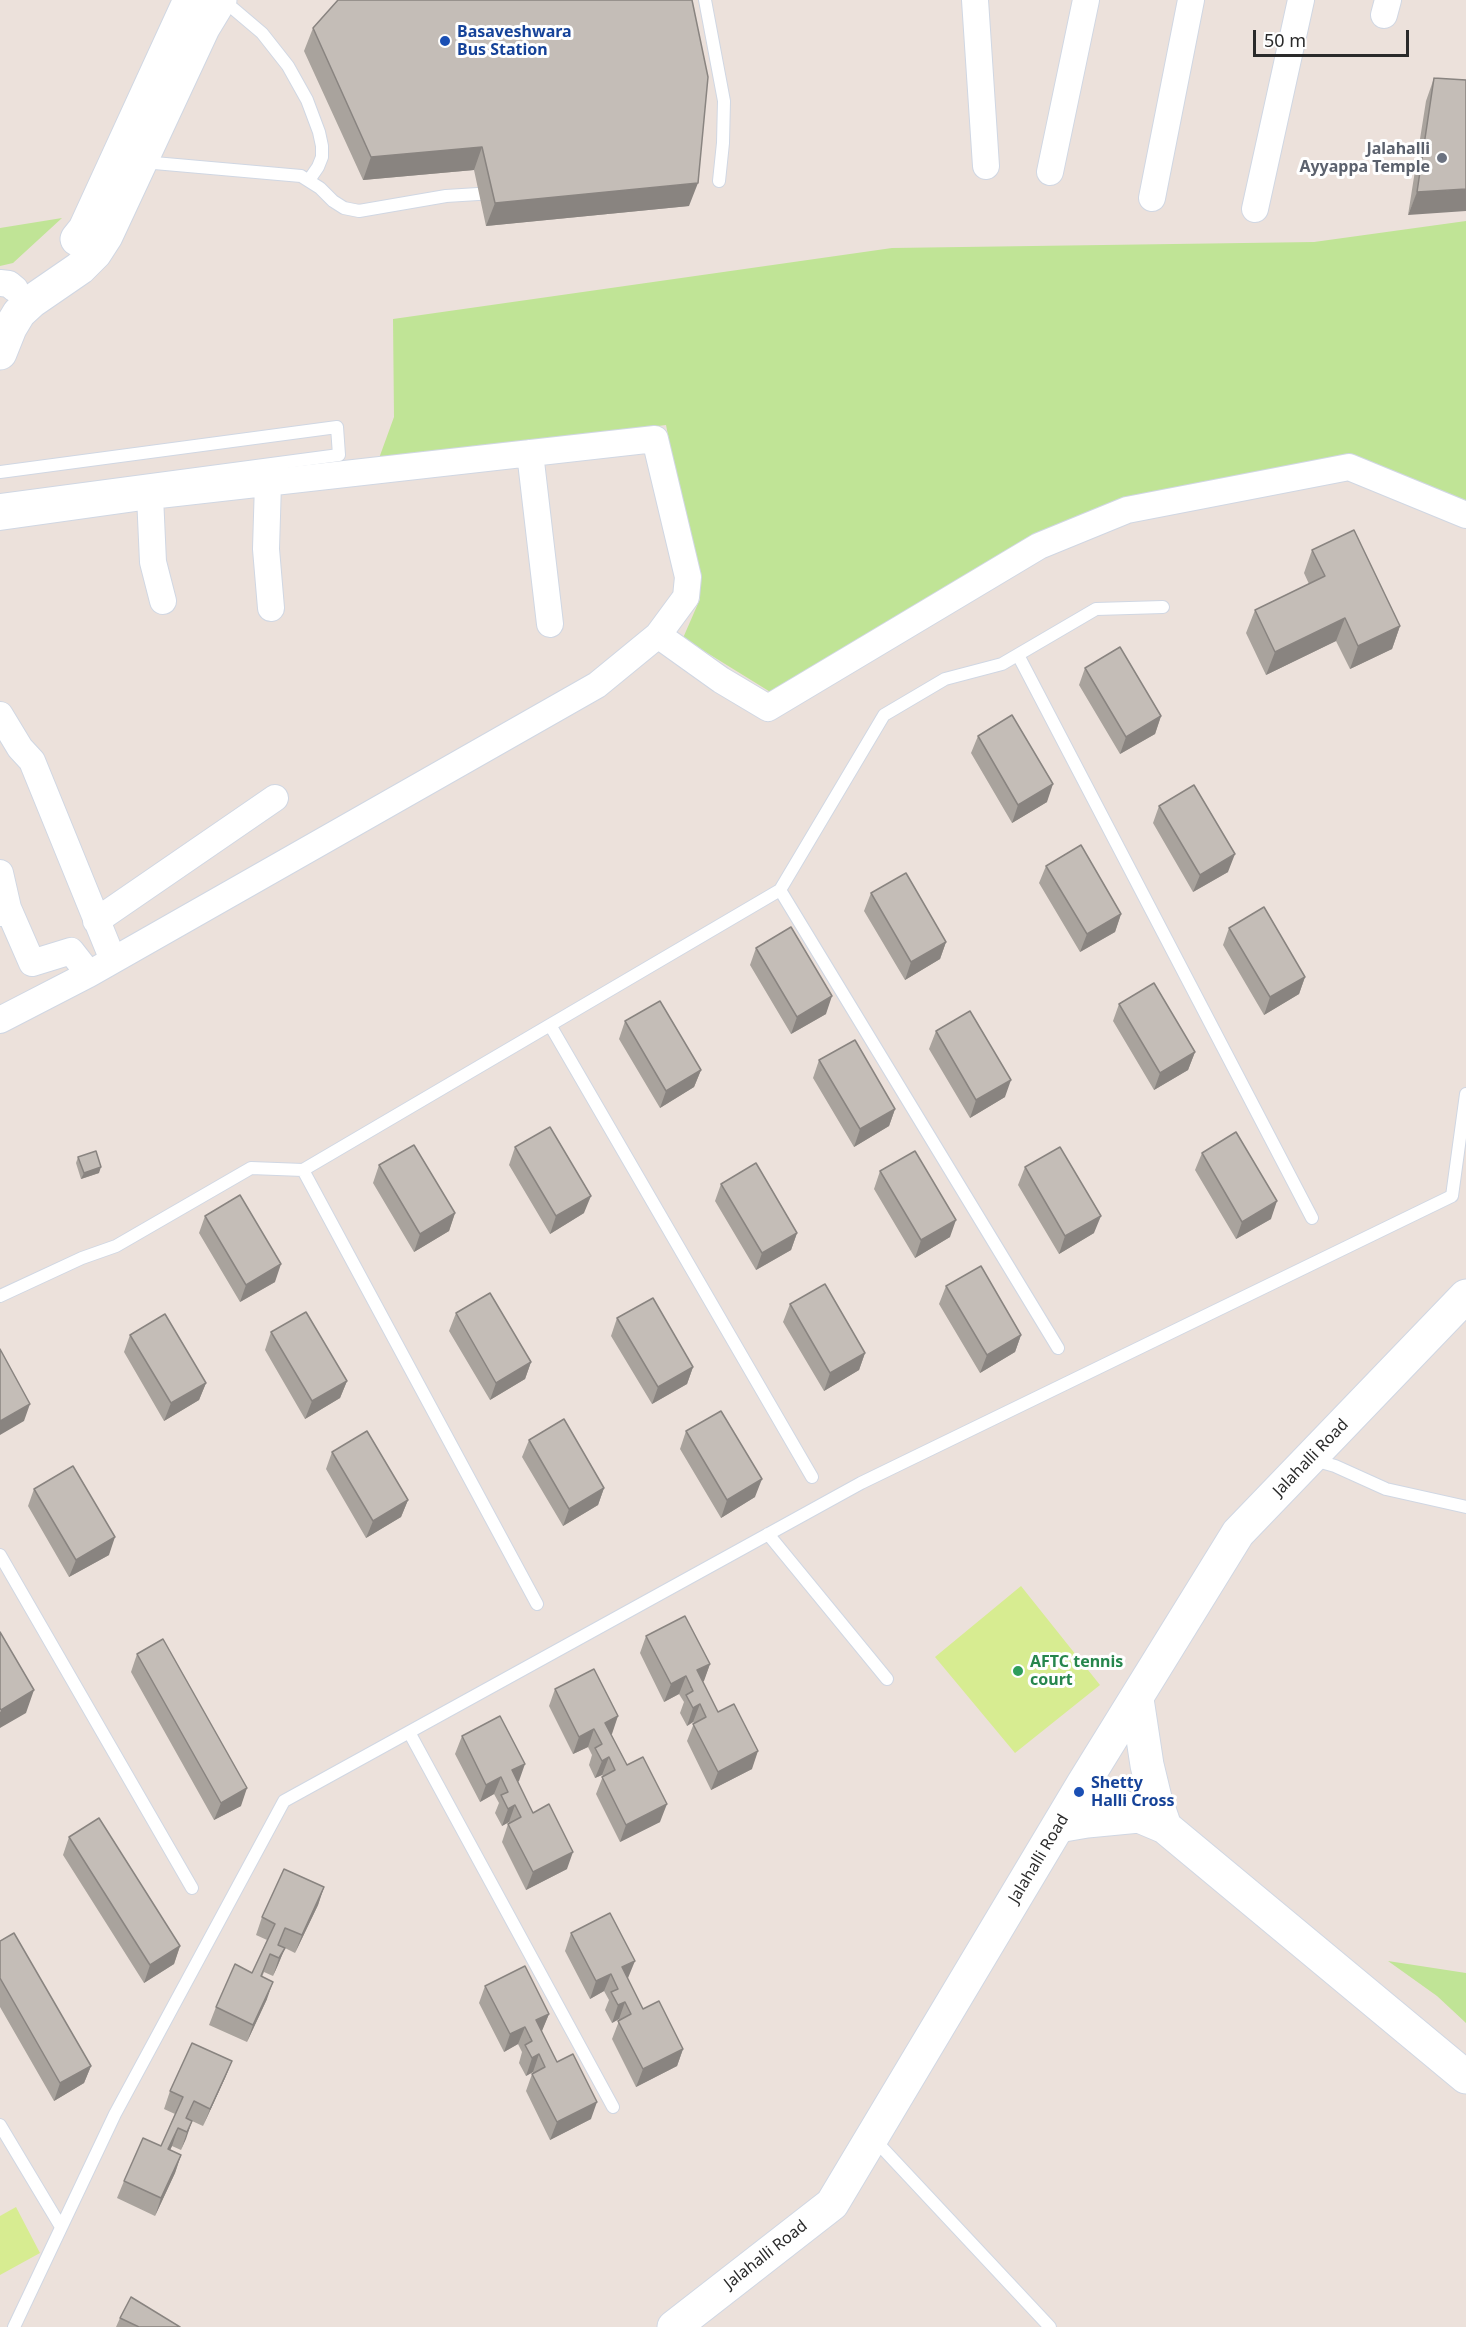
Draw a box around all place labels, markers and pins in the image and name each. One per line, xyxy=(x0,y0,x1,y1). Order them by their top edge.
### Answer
place label: Basaveshwara Bus Station xyxy=(457,22,572,60)
marker: Basaveshwara Bus Station xyxy=(438,34,452,48)
place label: Jalahalli Ayyappa Temple xyxy=(1299,139,1430,177)
marker: Jalahalli Ayyappa Temple xyxy=(1435,151,1449,165)
place label: AFTC tennis court xyxy=(1030,1652,1123,1690)
marker: AFTC tennis court xyxy=(1011,1664,1025,1678)
place label: Shetty Halli Cross xyxy=(1091,1773,1174,1811)
marker: Shetty Halli Cross xyxy=(1072,1785,1086,1799)

